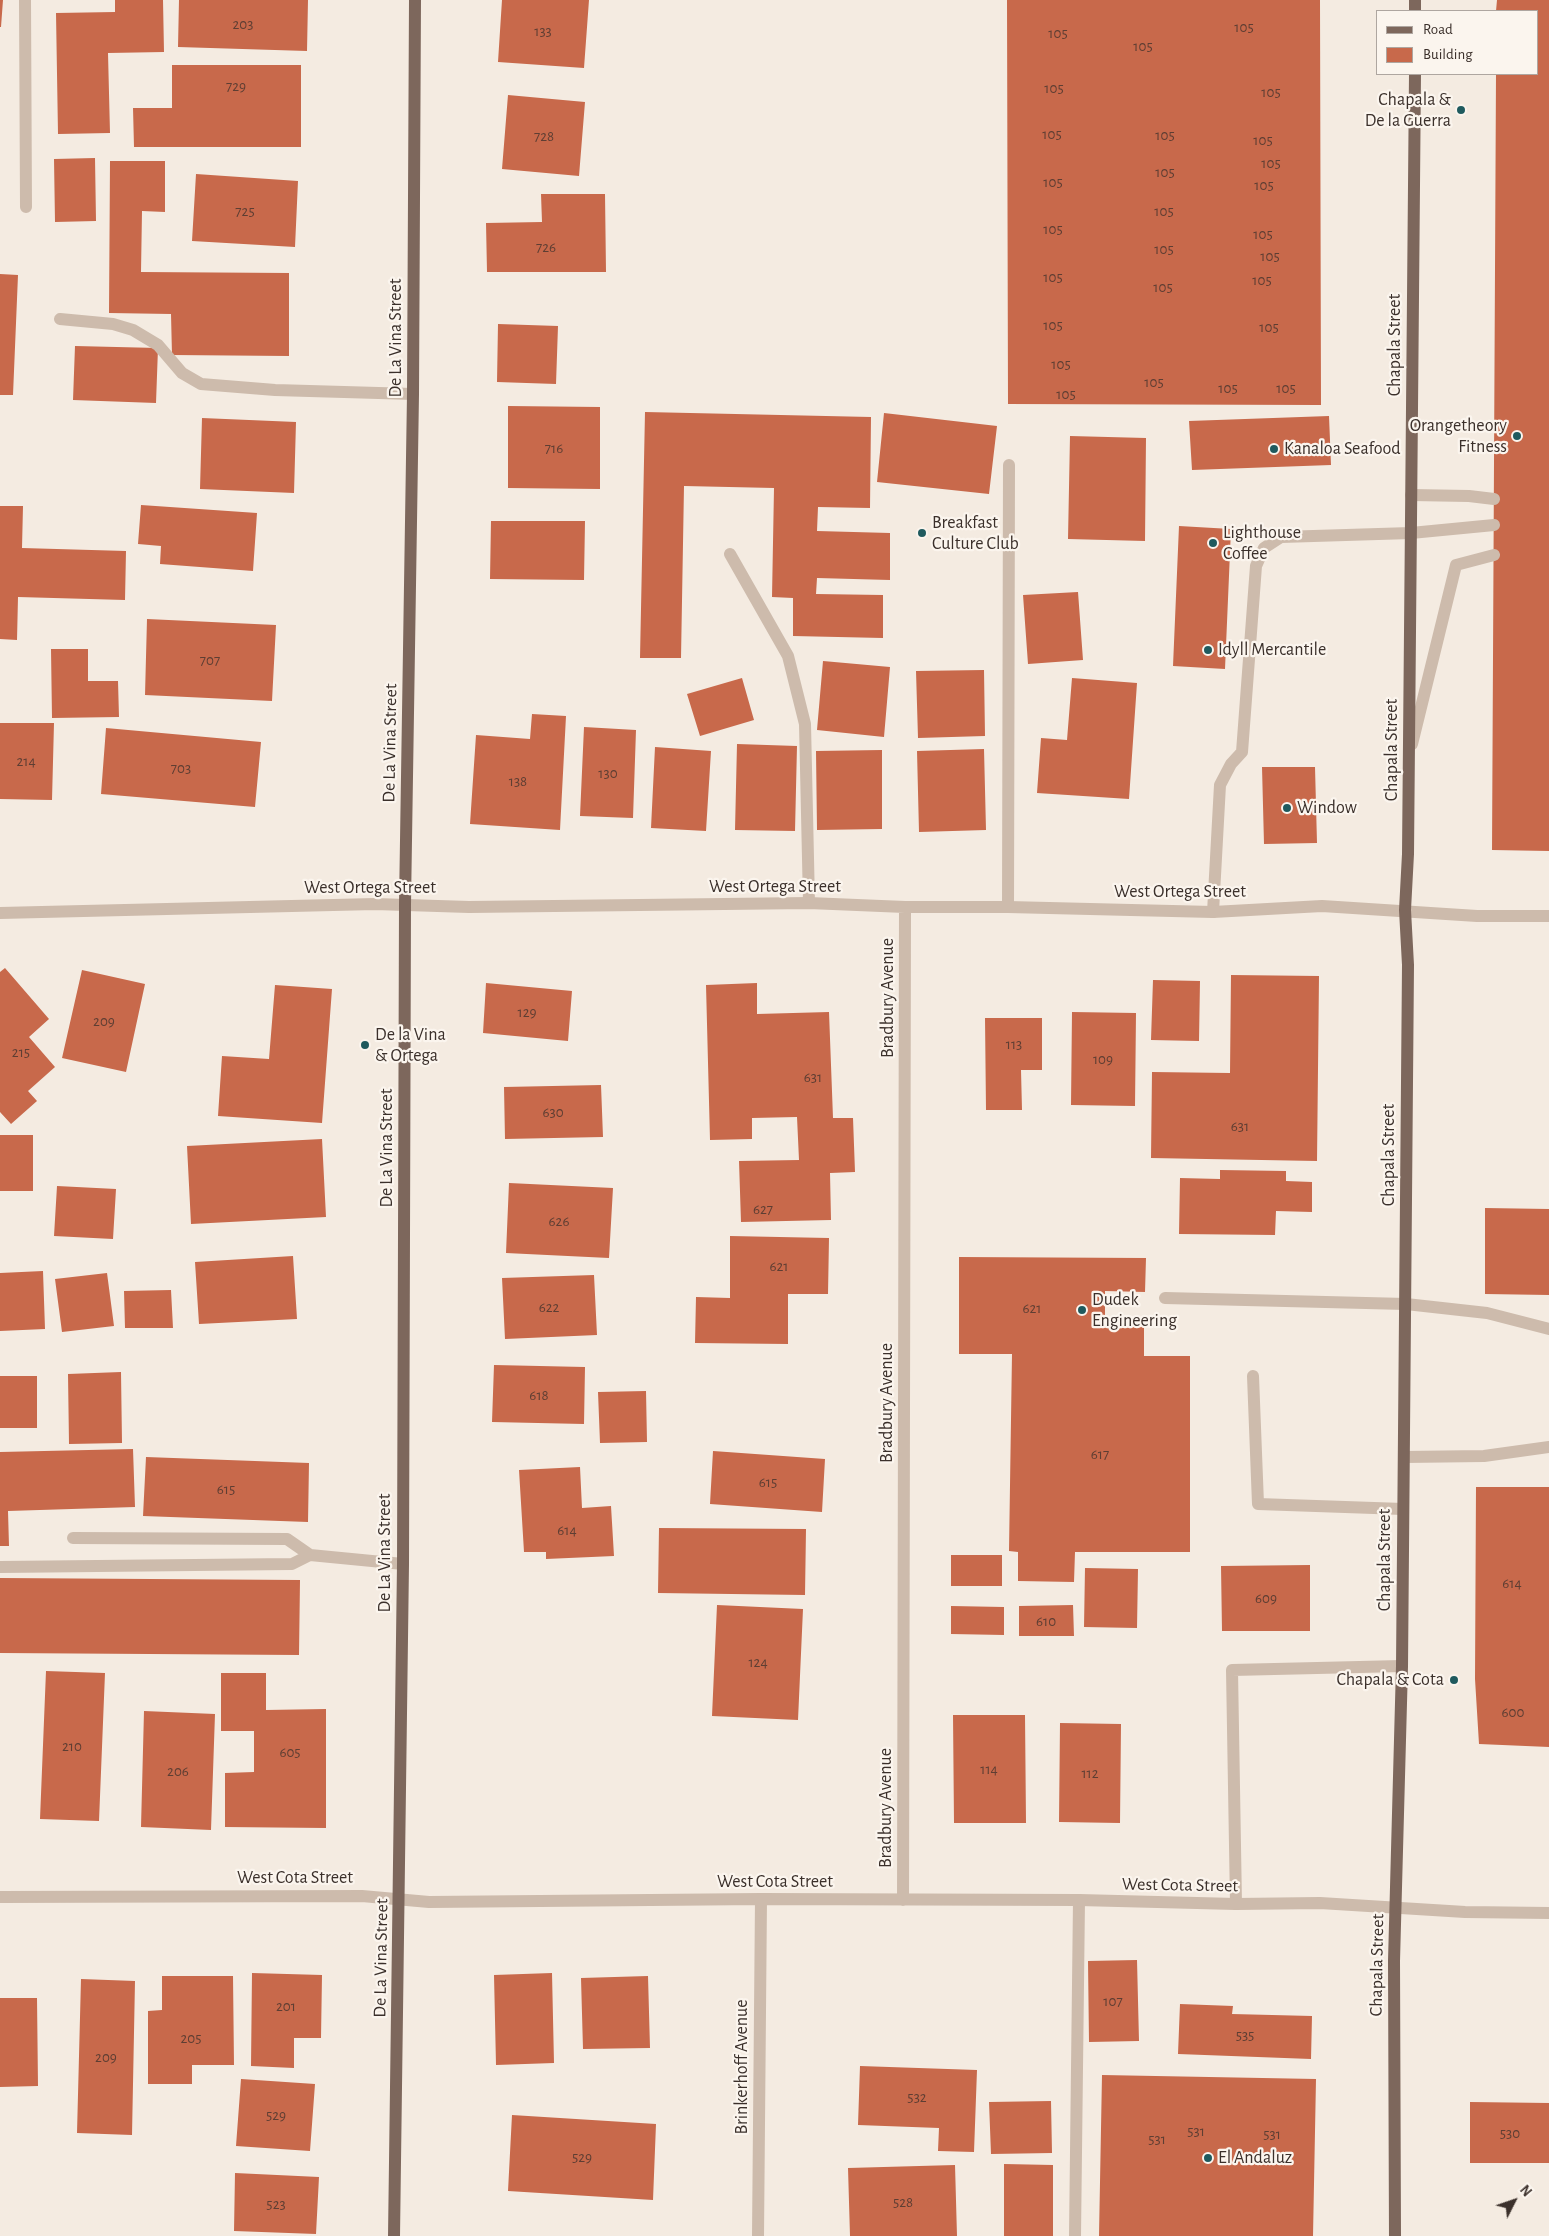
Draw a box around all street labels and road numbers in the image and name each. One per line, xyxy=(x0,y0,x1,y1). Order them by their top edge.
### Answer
street label: De La Vina Street xyxy=(385,278,407,398)
street label: Chapala Street xyxy=(1384,294,1406,396)
street label: De La Vina Street xyxy=(378,683,402,803)
street label: Chapala Street xyxy=(1381,699,1403,801)
street label: West Ortega Street xyxy=(709,876,841,898)
street label: West Ortega Street xyxy=(304,877,436,899)
street label: West Ortega Street xyxy=(1114,881,1246,903)
street label: Bradbury Avenue xyxy=(877,938,899,1058)
street label: De La Vina Street xyxy=(376,1088,398,1208)
street label: Chapala Street xyxy=(1378,1104,1400,1206)
street label: Bradbury Avenue xyxy=(876,1343,898,1463)
street label: De La Vina Street xyxy=(374,1493,396,1613)
street label: Chapala Street xyxy=(1374,1509,1396,1611)
street label: Bradbury Avenue xyxy=(875,1748,897,1868)
street label: West Cota Street xyxy=(237,1867,353,1889)
street label: West Cota Street xyxy=(717,1871,833,1893)
street label: West Cota Street xyxy=(1122,1873,1238,1897)
street label: De La Vina Street xyxy=(369,1898,393,2018)
street label: Chapala Street xyxy=(1365,1914,1389,2016)
street label: Brinkerhoff Avenue xyxy=(731,1999,753,2135)

